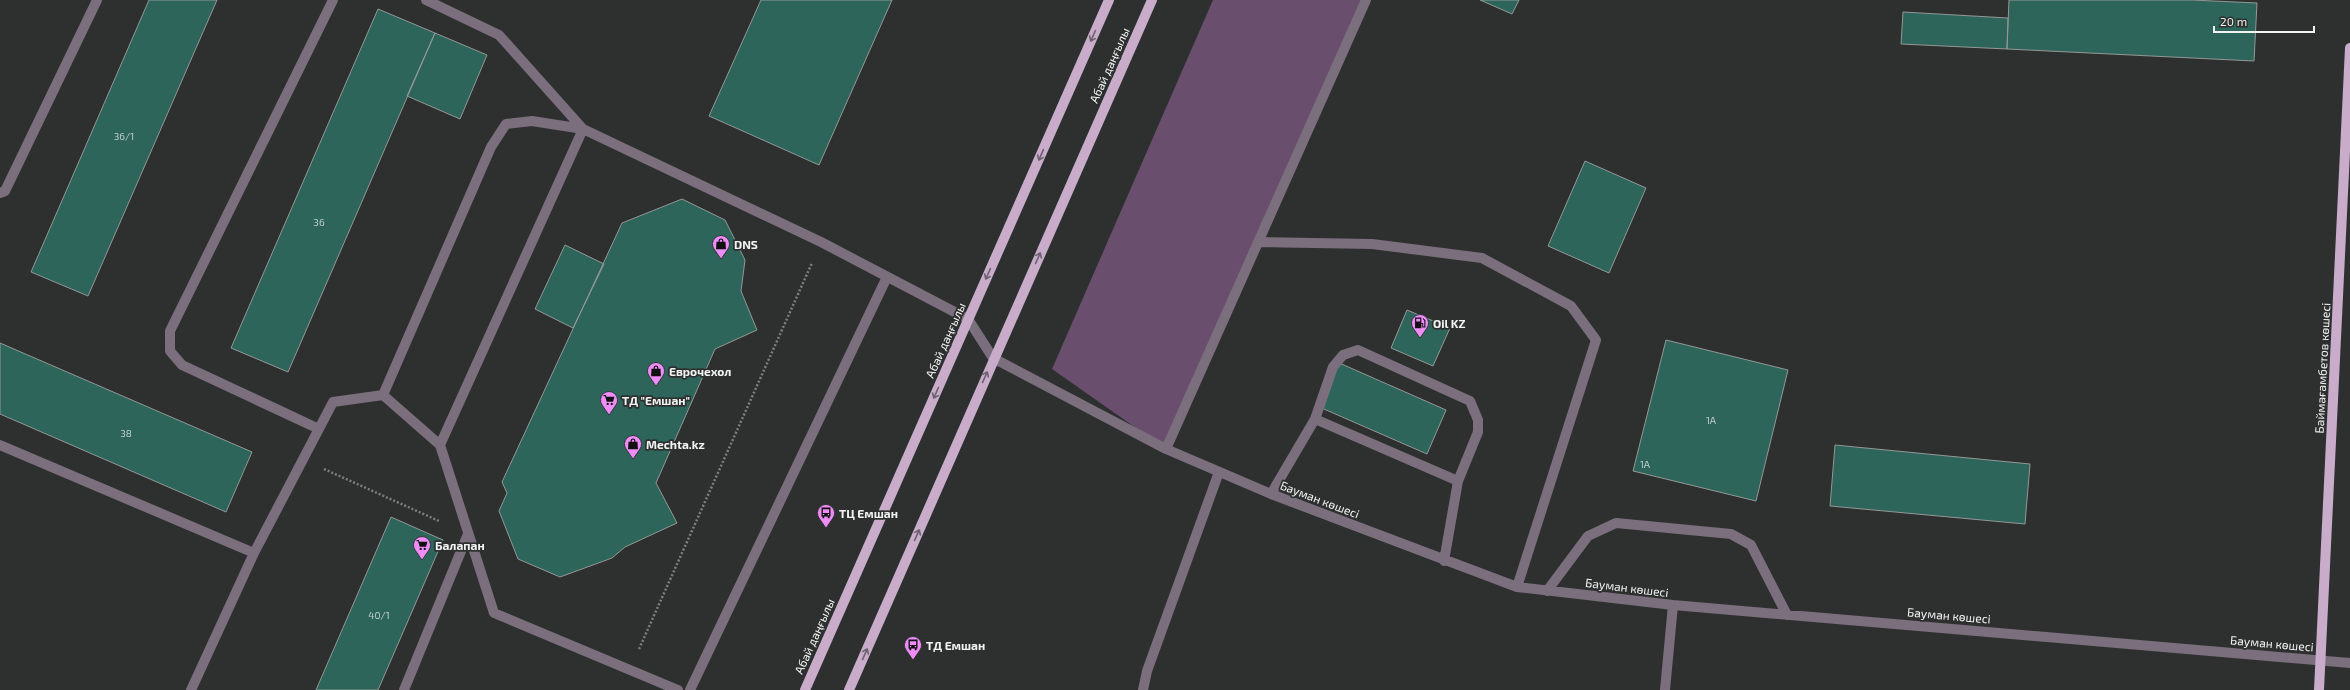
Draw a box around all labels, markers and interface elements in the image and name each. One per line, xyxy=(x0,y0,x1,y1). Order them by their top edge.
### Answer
scale bar xyxy=(2214,8,2314,34)
text: 20 m xyxy=(2220,14,2247,28)
street label: Абай даңғылы xyxy=(1086,25,1132,105)
one-way arrow xyxy=(1089,29,1096,41)
house number: 36/1 xyxy=(114,130,134,142)
one-way arrow xyxy=(1037,148,1044,160)
house number: 36 xyxy=(313,216,325,228)
shop icon: DNS xyxy=(711,234,731,259)
place label: DNS xyxy=(734,237,758,251)
one-way arrow xyxy=(1034,253,1042,265)
one-way arrow xyxy=(984,267,992,279)
street label: Абай даңғылы xyxy=(922,300,968,380)
street label: Баймағамбетов көшесі xyxy=(2312,302,2332,434)
fuel station icon: Oil KZ xyxy=(1410,313,1430,338)
place label: Oil KZ xyxy=(1433,316,1465,330)
shop icon: Еврочехол xyxy=(646,361,666,386)
place label: Еврочехол xyxy=(669,364,731,378)
one-way arrow xyxy=(982,372,989,384)
one-way arrow xyxy=(932,386,939,398)
supermarket icon: ТД "Емшан" xyxy=(599,390,619,415)
place label: ТД "Емшан" xyxy=(622,393,690,407)
house number: 1A xyxy=(1706,414,1717,426)
house number: 38 xyxy=(120,427,132,439)
shop icon: Mechta.kz xyxy=(623,434,643,459)
place label: Mechta.kz xyxy=(646,437,705,451)
house number: 1A xyxy=(1640,458,1651,470)
street label: Бауман көшесі xyxy=(1278,477,1362,521)
bus stop icon: ТЦ Емшан xyxy=(816,503,836,528)
place label: ТЦ Емшан xyxy=(839,506,898,520)
one-way arrow xyxy=(913,529,921,541)
supermarket icon: Балапан xyxy=(412,535,432,560)
place label: Балапан xyxy=(435,538,485,552)
street label: Бауман көшесі xyxy=(1584,575,1669,600)
street label: Абай даңғылы xyxy=(791,596,837,676)
street label: Бауман көшесі xyxy=(1907,604,1991,627)
house number: 40/1 xyxy=(368,609,390,621)
street label: Бауман көшесі xyxy=(2230,632,2314,655)
bus stop icon: ТД Емшан xyxy=(903,635,923,660)
place label: ТД Емшан xyxy=(926,638,985,652)
one-way arrow xyxy=(861,649,869,661)

